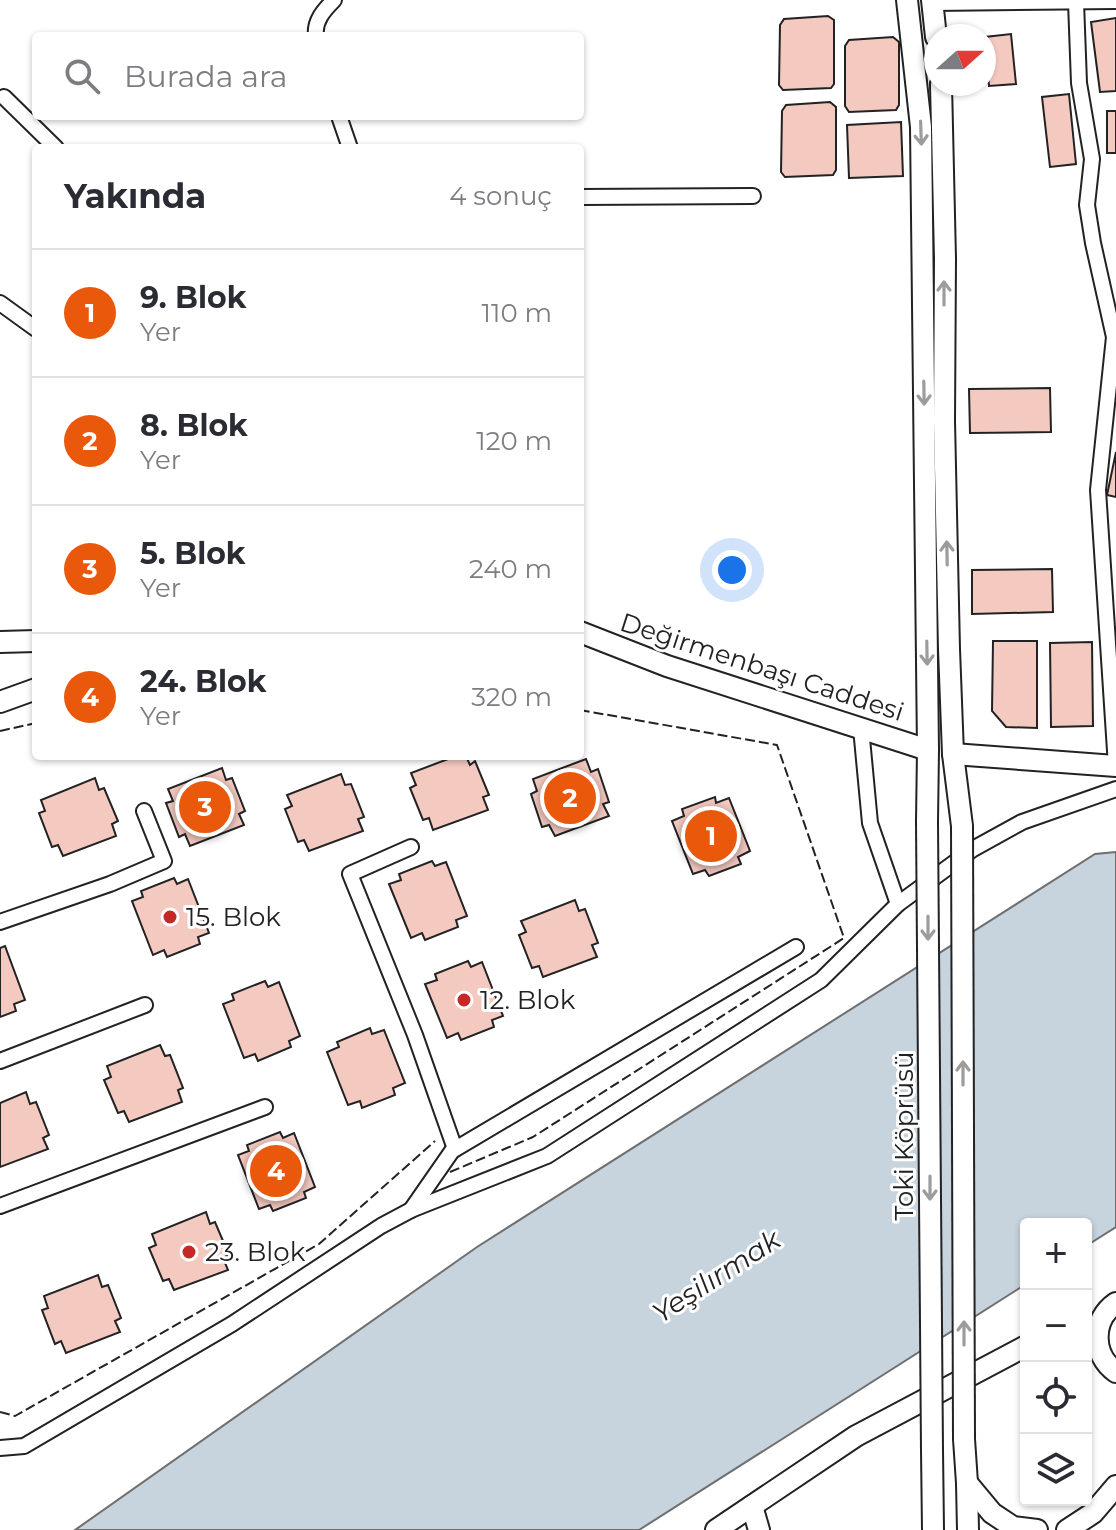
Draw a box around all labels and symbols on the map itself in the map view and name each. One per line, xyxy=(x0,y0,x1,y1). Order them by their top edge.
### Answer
north arrow xyxy=(924,24,996,96)
one-way arrow xyxy=(913,119,928,146)
one-way arrow xyxy=(936,280,952,307)
one-way arrow xyxy=(916,379,932,406)
one-way arrow xyxy=(939,540,955,567)
your location xyxy=(712,550,752,590)
street label: Değirmenbaşı Caddesi xyxy=(616,606,908,728)
one-way arrow xyxy=(919,639,935,666)
pin: 2 xyxy=(544,768,596,828)
pin: 3 xyxy=(179,777,231,837)
pin: 1 xyxy=(685,806,737,866)
place label: 15. Blok xyxy=(186,901,281,933)
marker: 15. Blok xyxy=(161,908,179,926)
one-way arrow xyxy=(920,914,936,941)
place label: 12. Blok xyxy=(480,984,576,1016)
marker: 12. Blok xyxy=(455,991,473,1009)
street label: Toki Köprüsü xyxy=(888,1051,920,1221)
one-way arrow xyxy=(955,1060,971,1087)
pin: 4 xyxy=(250,1141,302,1201)
one-way arrow xyxy=(922,1174,938,1201)
water label: Yeşilırmak xyxy=(645,1221,788,1330)
place label: 23. Blok xyxy=(205,1236,306,1268)
marker: 23. Blok xyxy=(180,1243,198,1261)
one-way arrow xyxy=(956,1320,972,1347)

